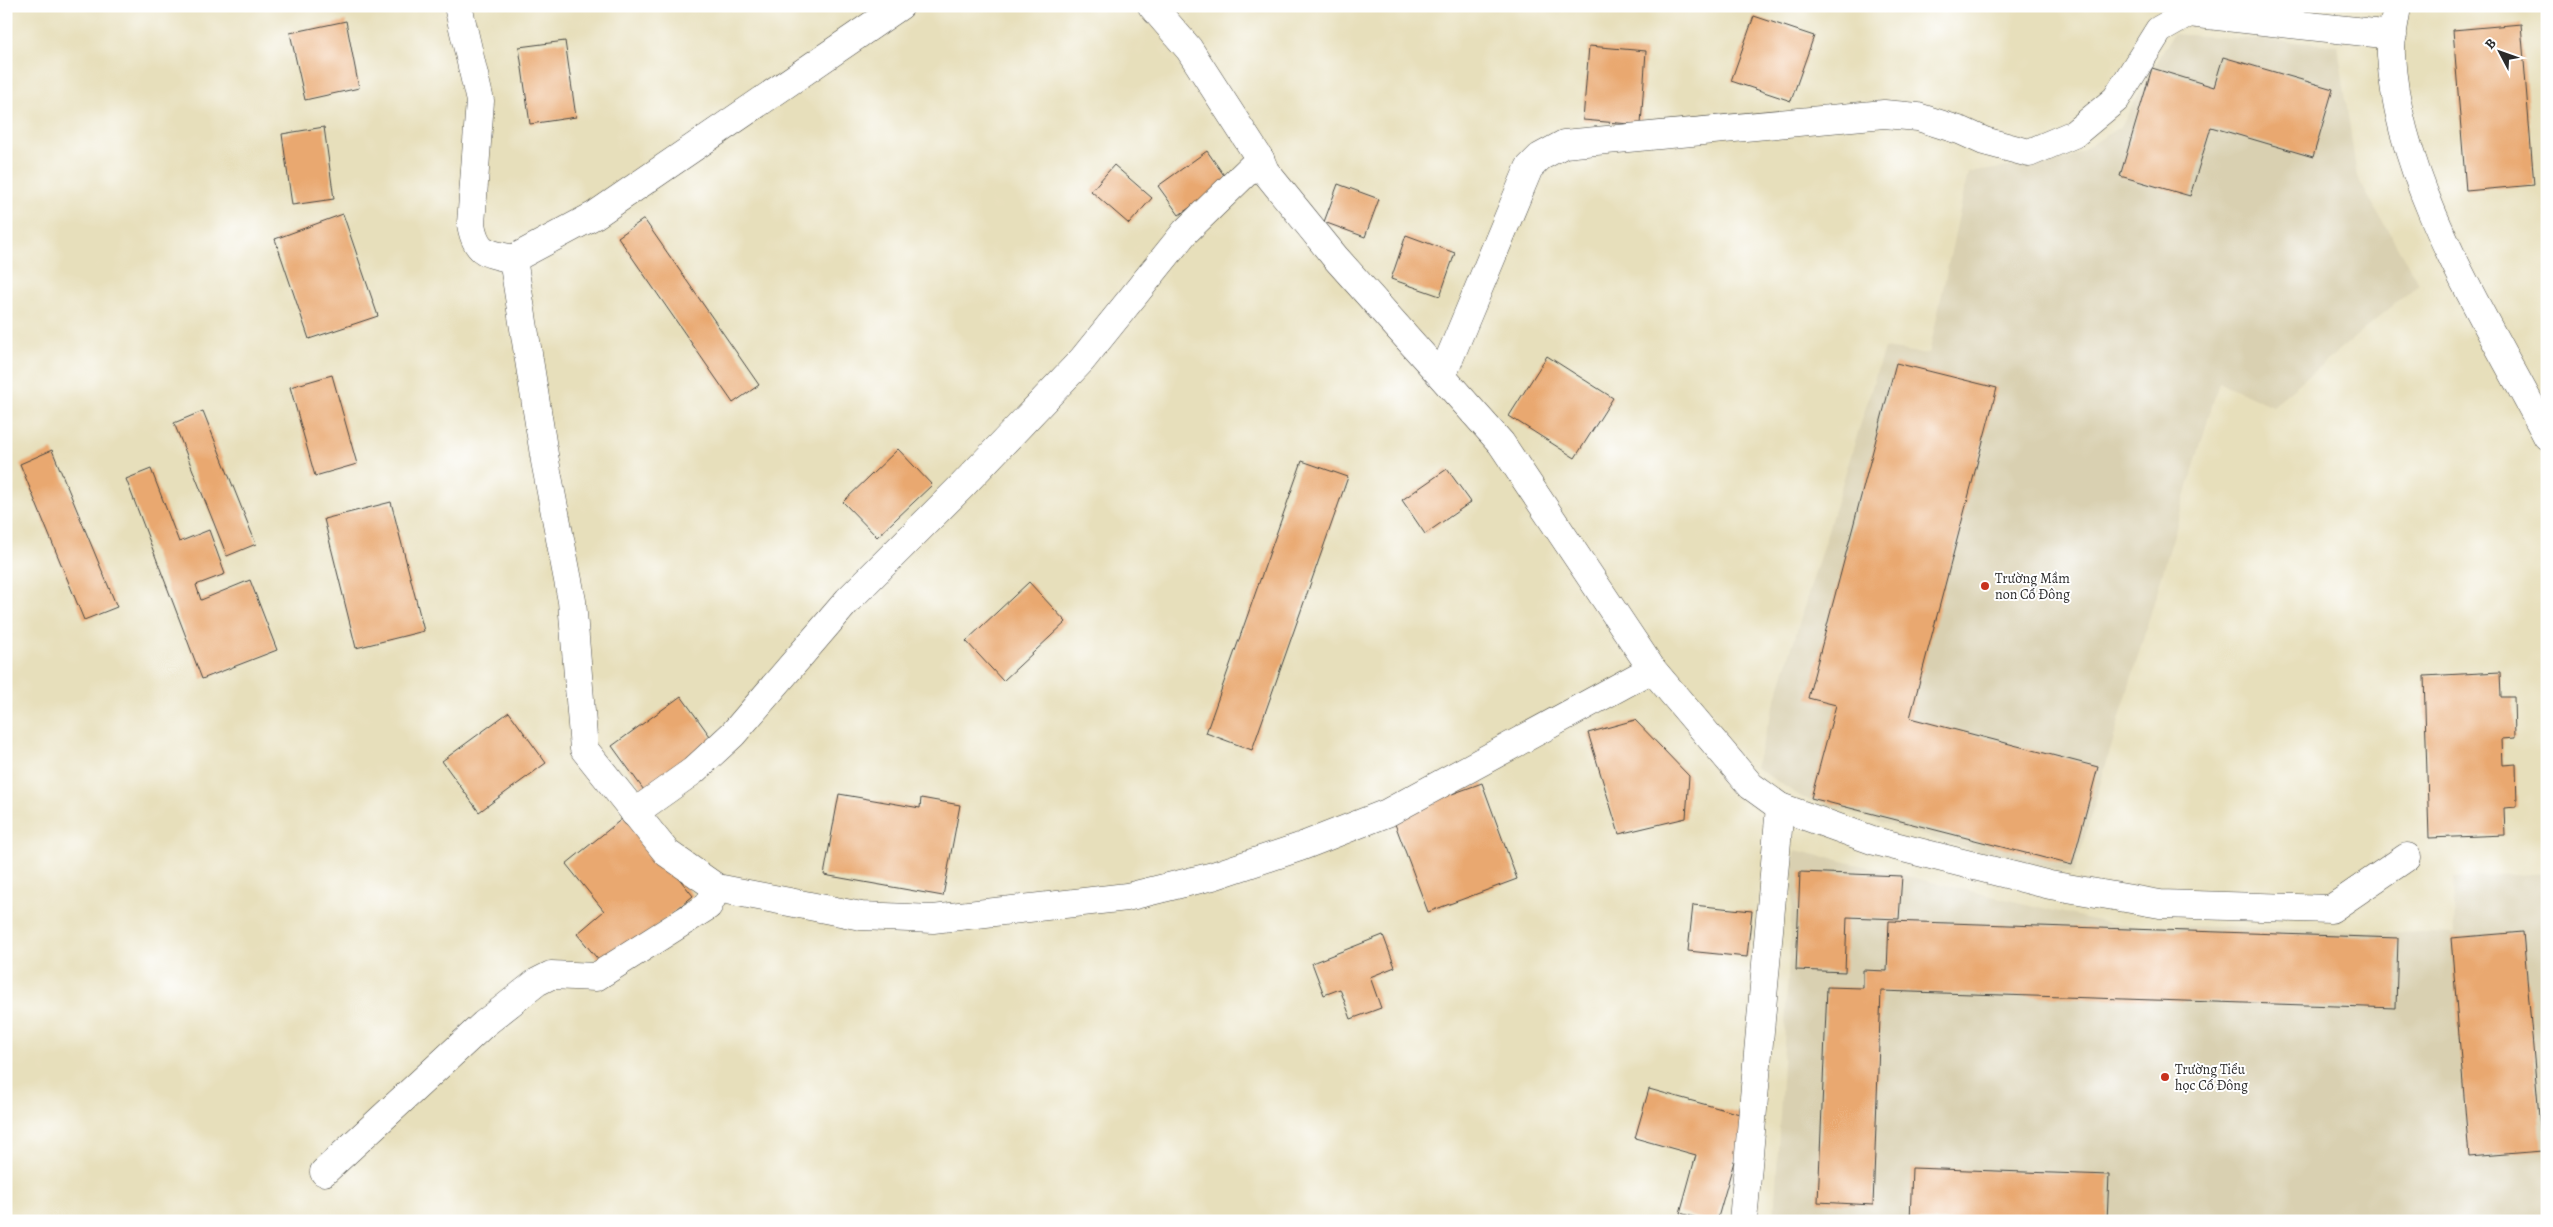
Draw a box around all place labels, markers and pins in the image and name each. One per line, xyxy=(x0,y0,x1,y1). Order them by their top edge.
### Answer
place label: Trường Mầm non Cổ Đông xyxy=(1995,569,2070,604)
marker: Trường Mầm non Cổ Đông xyxy=(1979,580,1991,592)
place label: Trường Tiểu học Cổ Đông xyxy=(2175,1060,2248,1095)
marker: Trường Tiểu học Cổ Đông xyxy=(2159,1071,2171,1083)

